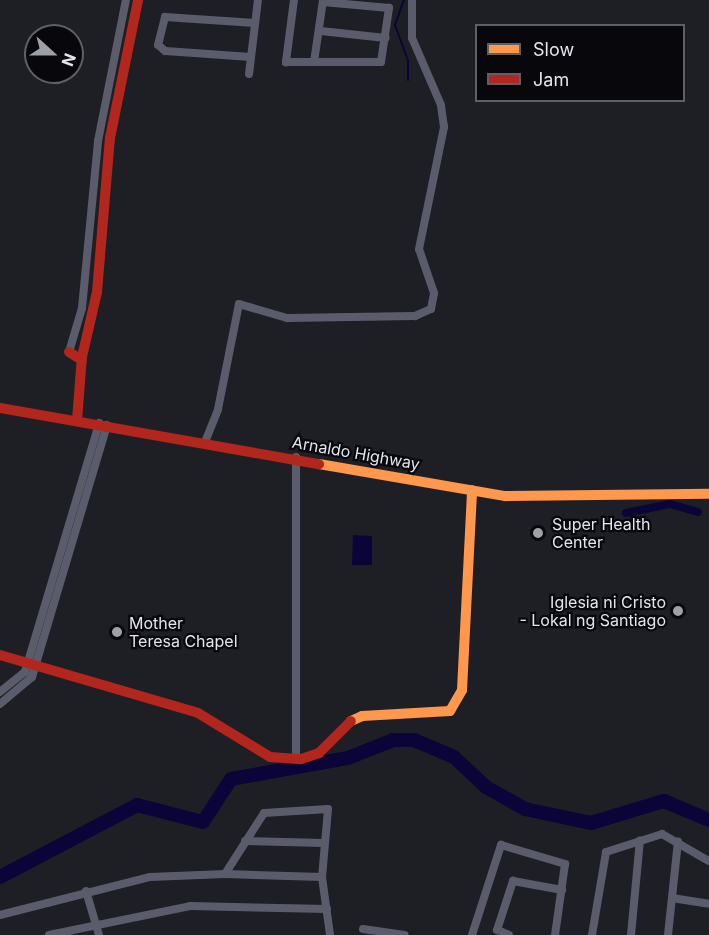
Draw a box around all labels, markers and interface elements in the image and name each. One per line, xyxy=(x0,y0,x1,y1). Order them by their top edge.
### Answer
north arrow xyxy=(24,24,84,84)
legend xyxy=(475,24,685,102)
text: Slow xyxy=(533,39,574,60)
text: N xyxy=(57,50,80,69)
text: Jam xyxy=(533,69,569,90)
street label: Arnaldo Highway xyxy=(291,432,421,474)
place label: Super Health Center xyxy=(552,514,651,552)
marker: Super Health Center xyxy=(529,524,547,542)
place label: Iglesia ni Cristo - Lokal ng Santiago xyxy=(519,592,666,630)
marker: Iglesia ni Cristo - Lokal ng Santiago xyxy=(671,604,685,618)
place label: Mother Teresa Chapel xyxy=(129,613,238,651)
marker: Mother Teresa Chapel xyxy=(110,625,124,639)

